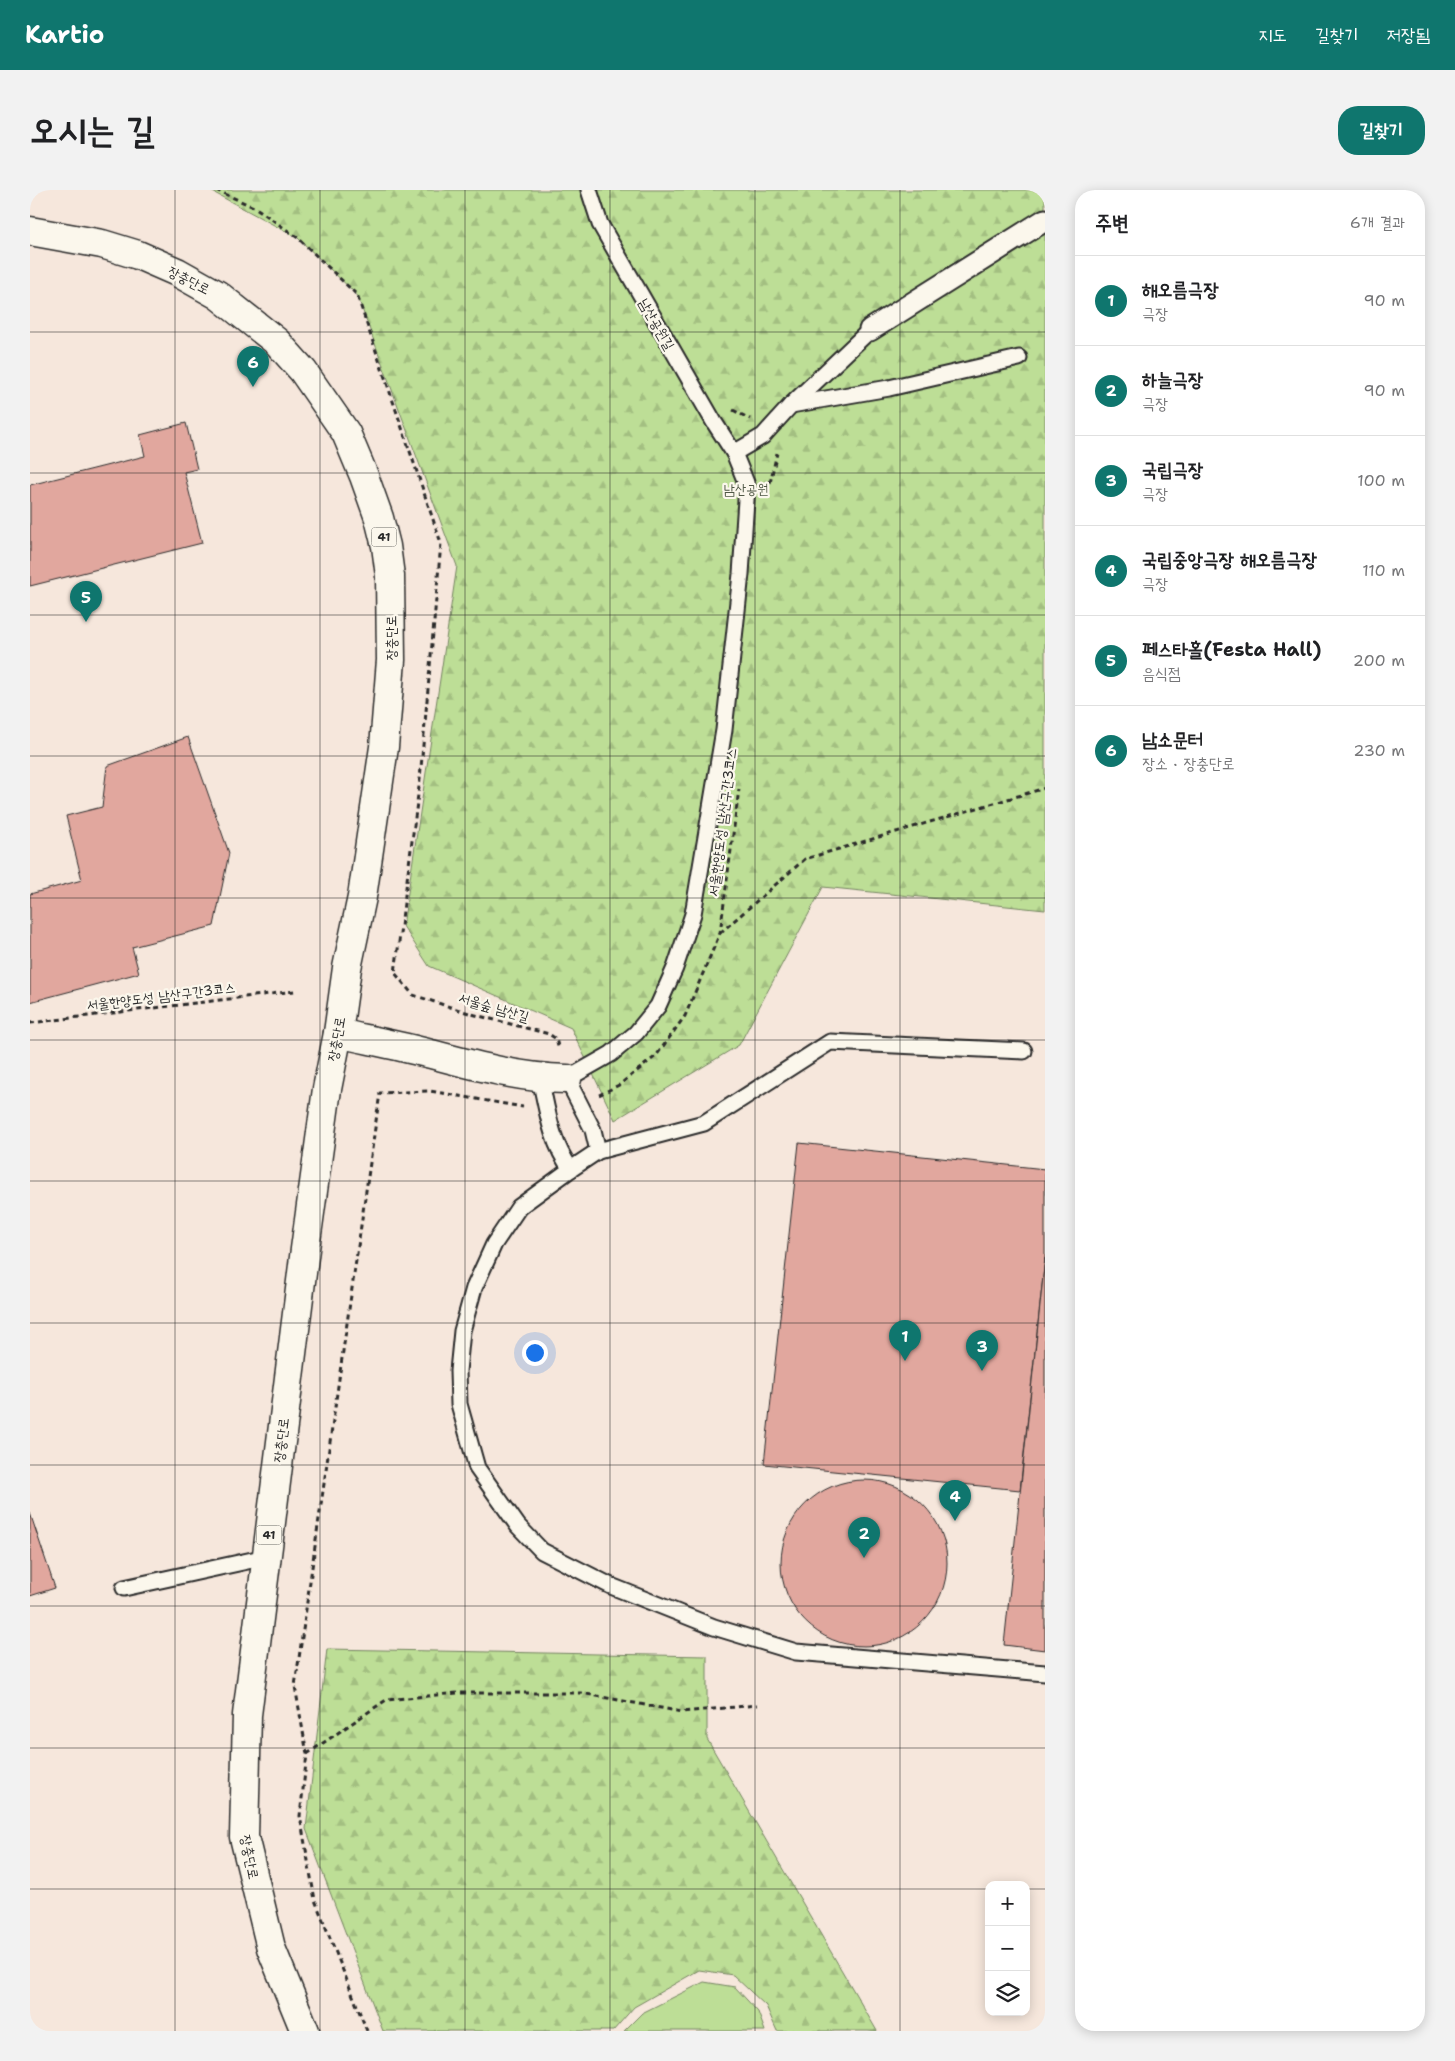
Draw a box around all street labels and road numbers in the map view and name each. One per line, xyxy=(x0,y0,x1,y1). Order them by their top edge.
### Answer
street label: 장충단로 xyxy=(165,262,213,298)
street label: 남산공원길 xyxy=(635,295,679,354)
road number: 41 xyxy=(372,528,396,547)
street label: 장충단로 xyxy=(382,615,400,661)
street label: 서울한양도성 남산구간3코스 xyxy=(704,747,740,897)
street label: 서울한양도성 남산구간3코스 xyxy=(86,978,236,1014)
street label: 서울숲 남산길 xyxy=(457,988,532,1026)
street label: 장충단로 xyxy=(323,1015,349,1063)
street label: 장충단로 xyxy=(269,1417,293,1463)
road number: 41 xyxy=(256,1526,282,1544)
street label: 장충단로 xyxy=(237,1833,263,1881)

